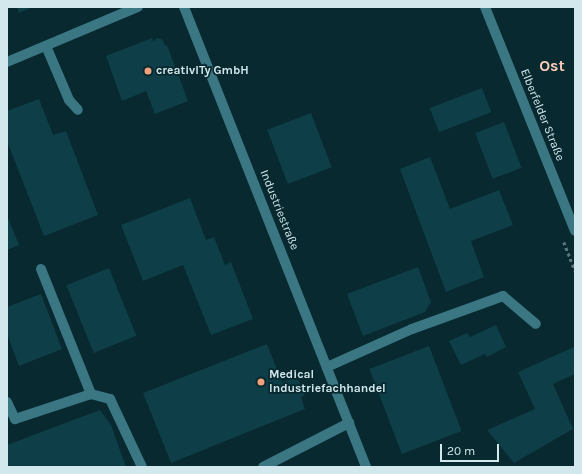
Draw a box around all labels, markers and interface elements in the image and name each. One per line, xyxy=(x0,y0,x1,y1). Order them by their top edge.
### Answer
district label: Ost xyxy=(539,56,565,76)
place label: creativITy GmbH xyxy=(156,64,249,78)
marker: creativITy GmbH xyxy=(143,66,153,76)
street label: Elberfelder Straße xyxy=(517,67,567,163)
street label: Industriestraße xyxy=(256,168,302,252)
place label: Medical Industriefachhandel xyxy=(269,368,386,396)
marker: Medical Industriefachhandel xyxy=(256,377,266,387)
scale bar xyxy=(442,436,501,462)
text: 20 m xyxy=(447,444,475,458)

